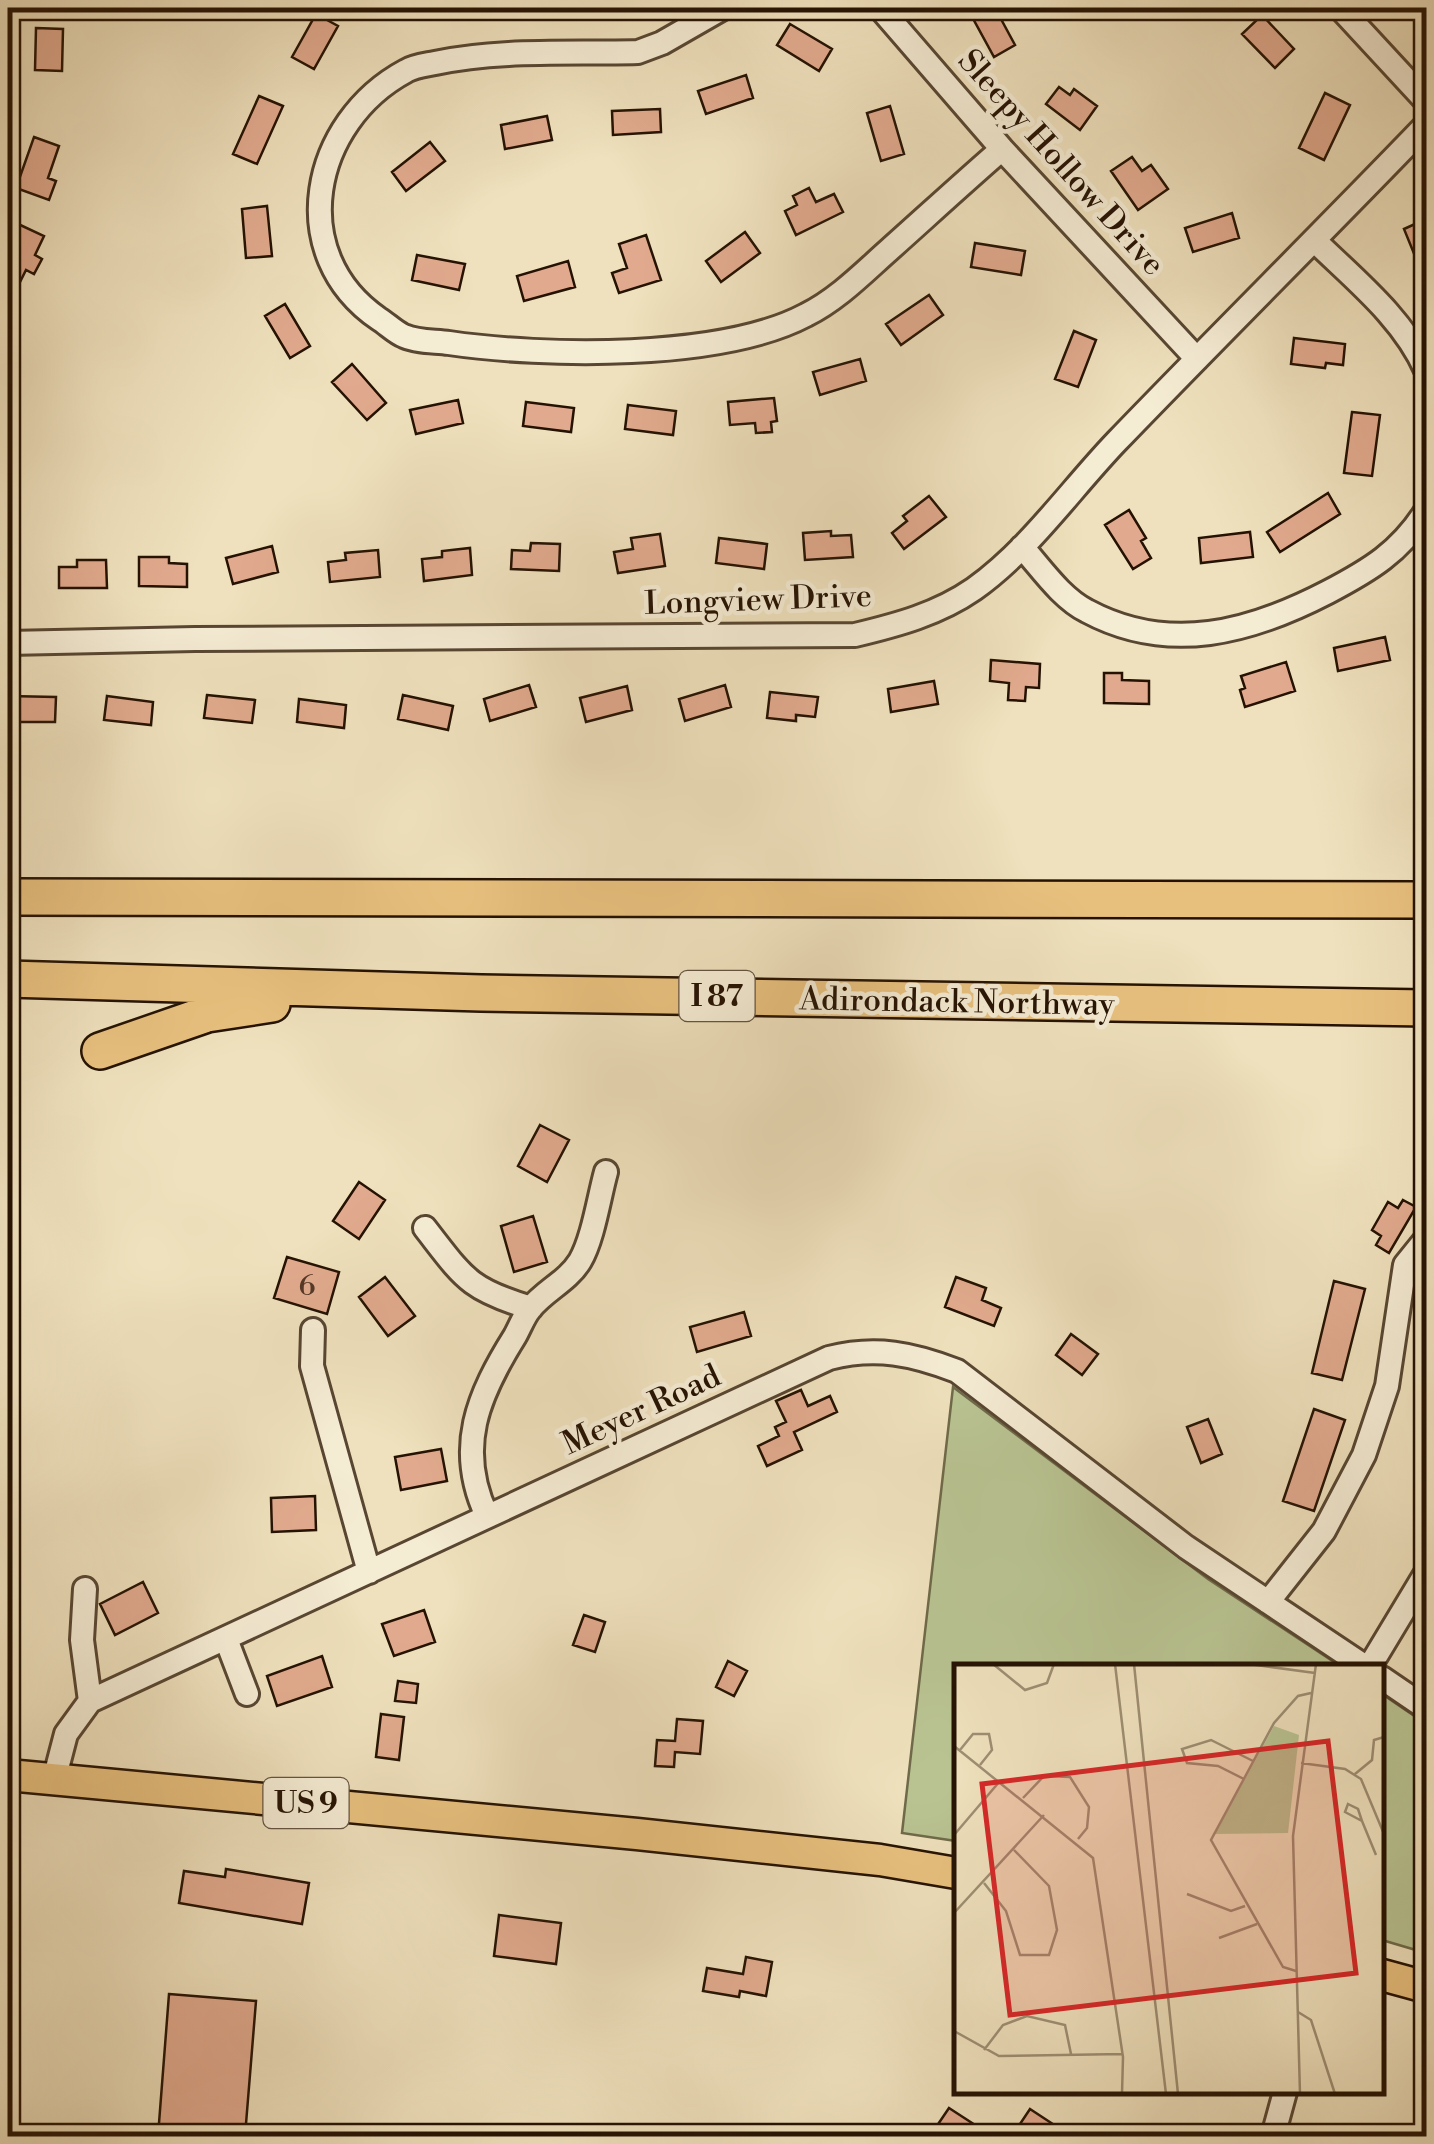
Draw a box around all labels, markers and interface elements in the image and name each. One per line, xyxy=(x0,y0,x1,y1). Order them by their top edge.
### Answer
street label: Sleepy Hollow Drive xyxy=(949,41,1173,284)
street label: Longview Drive xyxy=(644,576,872,624)
road number: I 87 xyxy=(680,971,754,1021)
street label: Adirondack Northway xyxy=(798,979,1115,1025)
house number: 6 xyxy=(299,1269,316,1304)
street label: Meyer Road xyxy=(556,1356,727,1464)
inset map xyxy=(954,1664,1384,2094)
road number: US 9 xyxy=(264,1778,348,1828)

